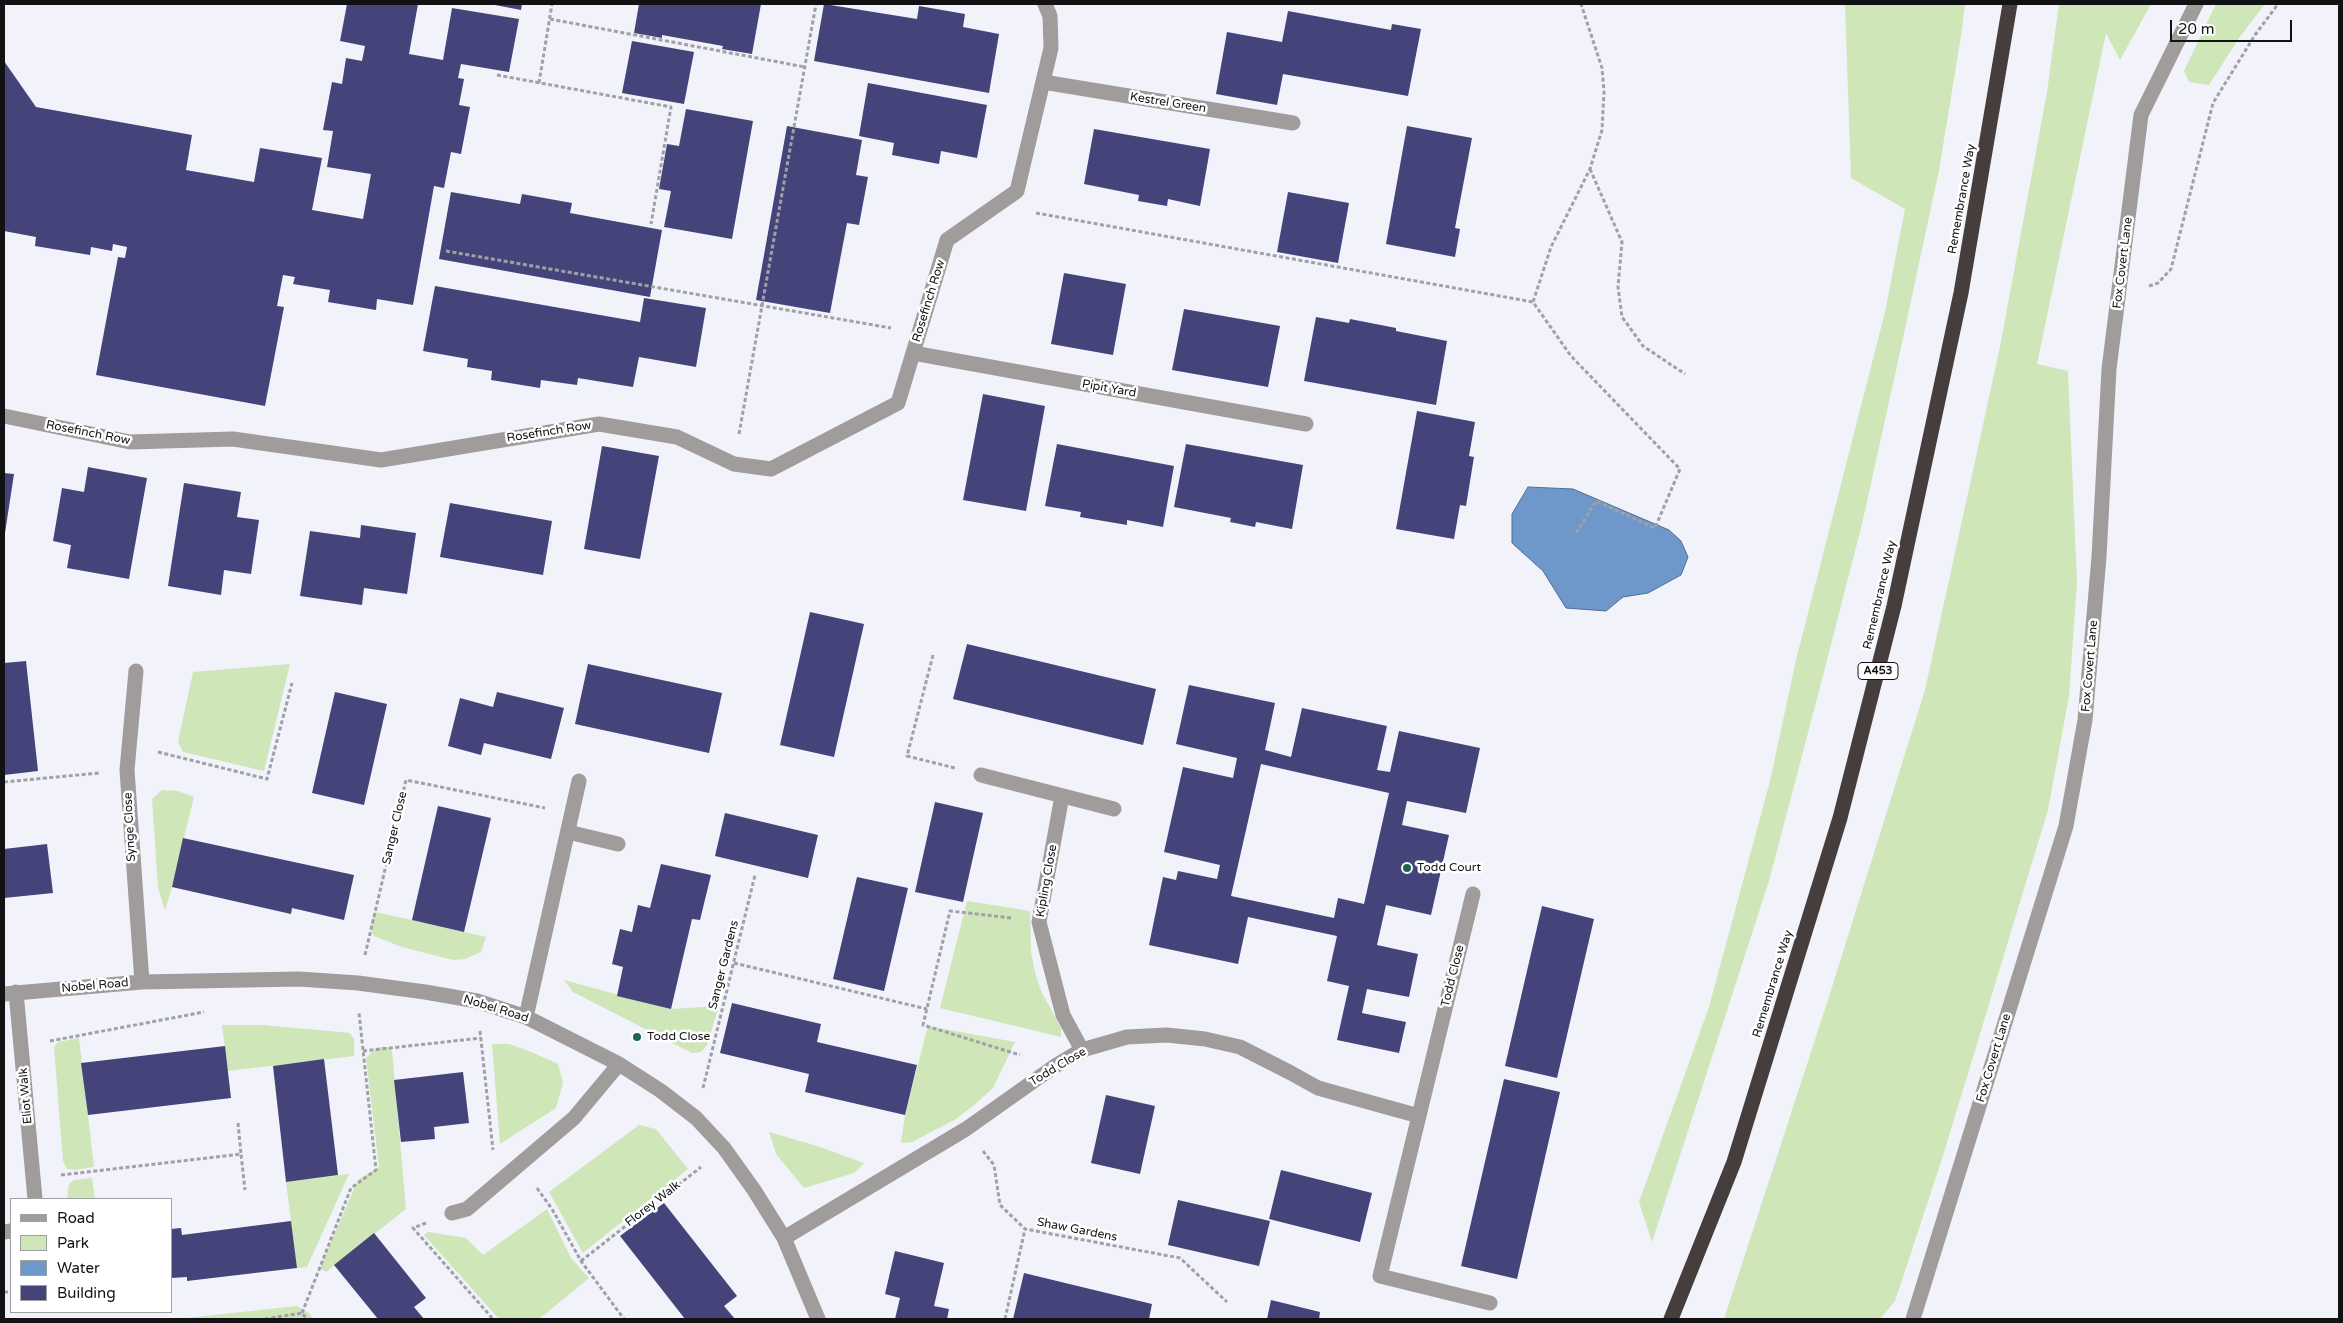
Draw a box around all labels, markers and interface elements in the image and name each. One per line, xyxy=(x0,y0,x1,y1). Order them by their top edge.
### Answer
scale bar xyxy=(2173,10,2296,42)
text: 20 m xyxy=(2178,20,2215,38)
street label: Kestrel Green xyxy=(1129,90,1207,116)
street label: Remembrance Way xyxy=(1945,143,1979,255)
street label: Fox Covert Lane xyxy=(2110,216,2136,310)
street label: Rosefinch Row xyxy=(910,258,948,344)
street label: Pipit Yard xyxy=(1081,377,1137,401)
street label: Rosefinch Row xyxy=(45,418,131,448)
street label: Rosefinch Row xyxy=(506,418,592,446)
street label: Remembrance Way xyxy=(1860,539,1900,651)
street label: Fox Covert Lane xyxy=(2079,620,2101,712)
road number: A453 xyxy=(1858,662,1898,679)
street label: Sanger Close xyxy=(380,790,410,866)
street label: Synge Close xyxy=(121,792,139,862)
street label: Kipling Close xyxy=(1034,843,1060,919)
place label: Todd Court xyxy=(1417,861,1481,875)
marker: Todd Court xyxy=(1401,862,1413,874)
street label: Sanger Gardens xyxy=(706,919,742,1011)
street label: Remembrance Way xyxy=(1750,929,1796,1039)
street label: Todd Close xyxy=(1438,944,1468,1008)
street label: Nobel Road xyxy=(61,976,129,996)
street label: Nobel Road xyxy=(462,992,530,1026)
street label: Fox Covert Lane xyxy=(1974,1012,2014,1104)
place label: Todd Close xyxy=(647,1030,710,1044)
marker: Todd Close xyxy=(631,1031,643,1043)
street label: Todd Close xyxy=(1027,1045,1089,1089)
street label: Eliot Walk xyxy=(16,1067,36,1125)
street label: Florey Walk xyxy=(623,1178,683,1230)
legend xyxy=(10,1198,172,1313)
text: Road xyxy=(57,1209,95,1227)
street label: Shaw Gardens xyxy=(1036,1215,1118,1245)
text: Park xyxy=(57,1234,89,1252)
text: Water xyxy=(57,1259,100,1277)
text: Building xyxy=(57,1284,116,1302)

